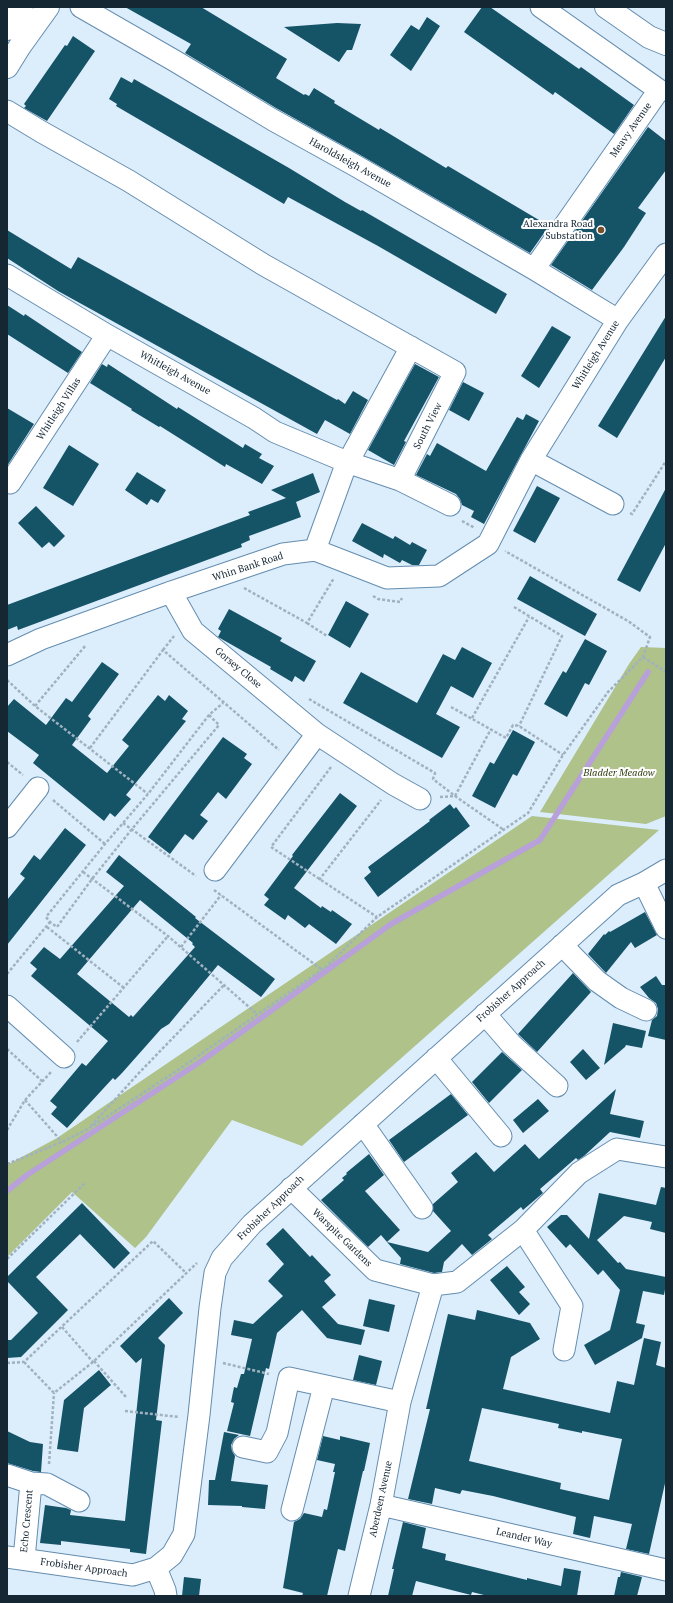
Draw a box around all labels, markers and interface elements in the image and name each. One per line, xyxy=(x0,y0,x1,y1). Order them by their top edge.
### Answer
street label: Meavy Avenue xyxy=(608,100,654,160)
street label: Haroldsleigh Avenue xyxy=(307,135,393,191)
place label: Alexandra Road Substation xyxy=(523,218,593,242)
marker: Alexandra Road Substation xyxy=(596,225,606,235)
street label: Whitleigh Avenue xyxy=(570,318,622,392)
street label: Whitleigh Avenue xyxy=(137,349,213,397)
street label: Whitleigh Villas xyxy=(34,376,84,442)
street label: South View xyxy=(411,401,445,451)
street label: Whin Bank Road xyxy=(211,550,285,584)
street label: Gorsey Close xyxy=(212,645,264,691)
park label: Bladder Meadow xyxy=(583,767,655,779)
street label: Frobisher Approach xyxy=(474,957,548,1025)
street label: Frobisher Approach xyxy=(235,1173,307,1243)
street label: Warspite Gardens xyxy=(310,1206,374,1270)
street label: Aberdeen Avenue xyxy=(367,1460,395,1538)
street label: Echo Crescent xyxy=(18,1489,36,1553)
street label: Leander Way xyxy=(495,1526,553,1550)
street label: Frobisher Approach xyxy=(40,1556,128,1580)

